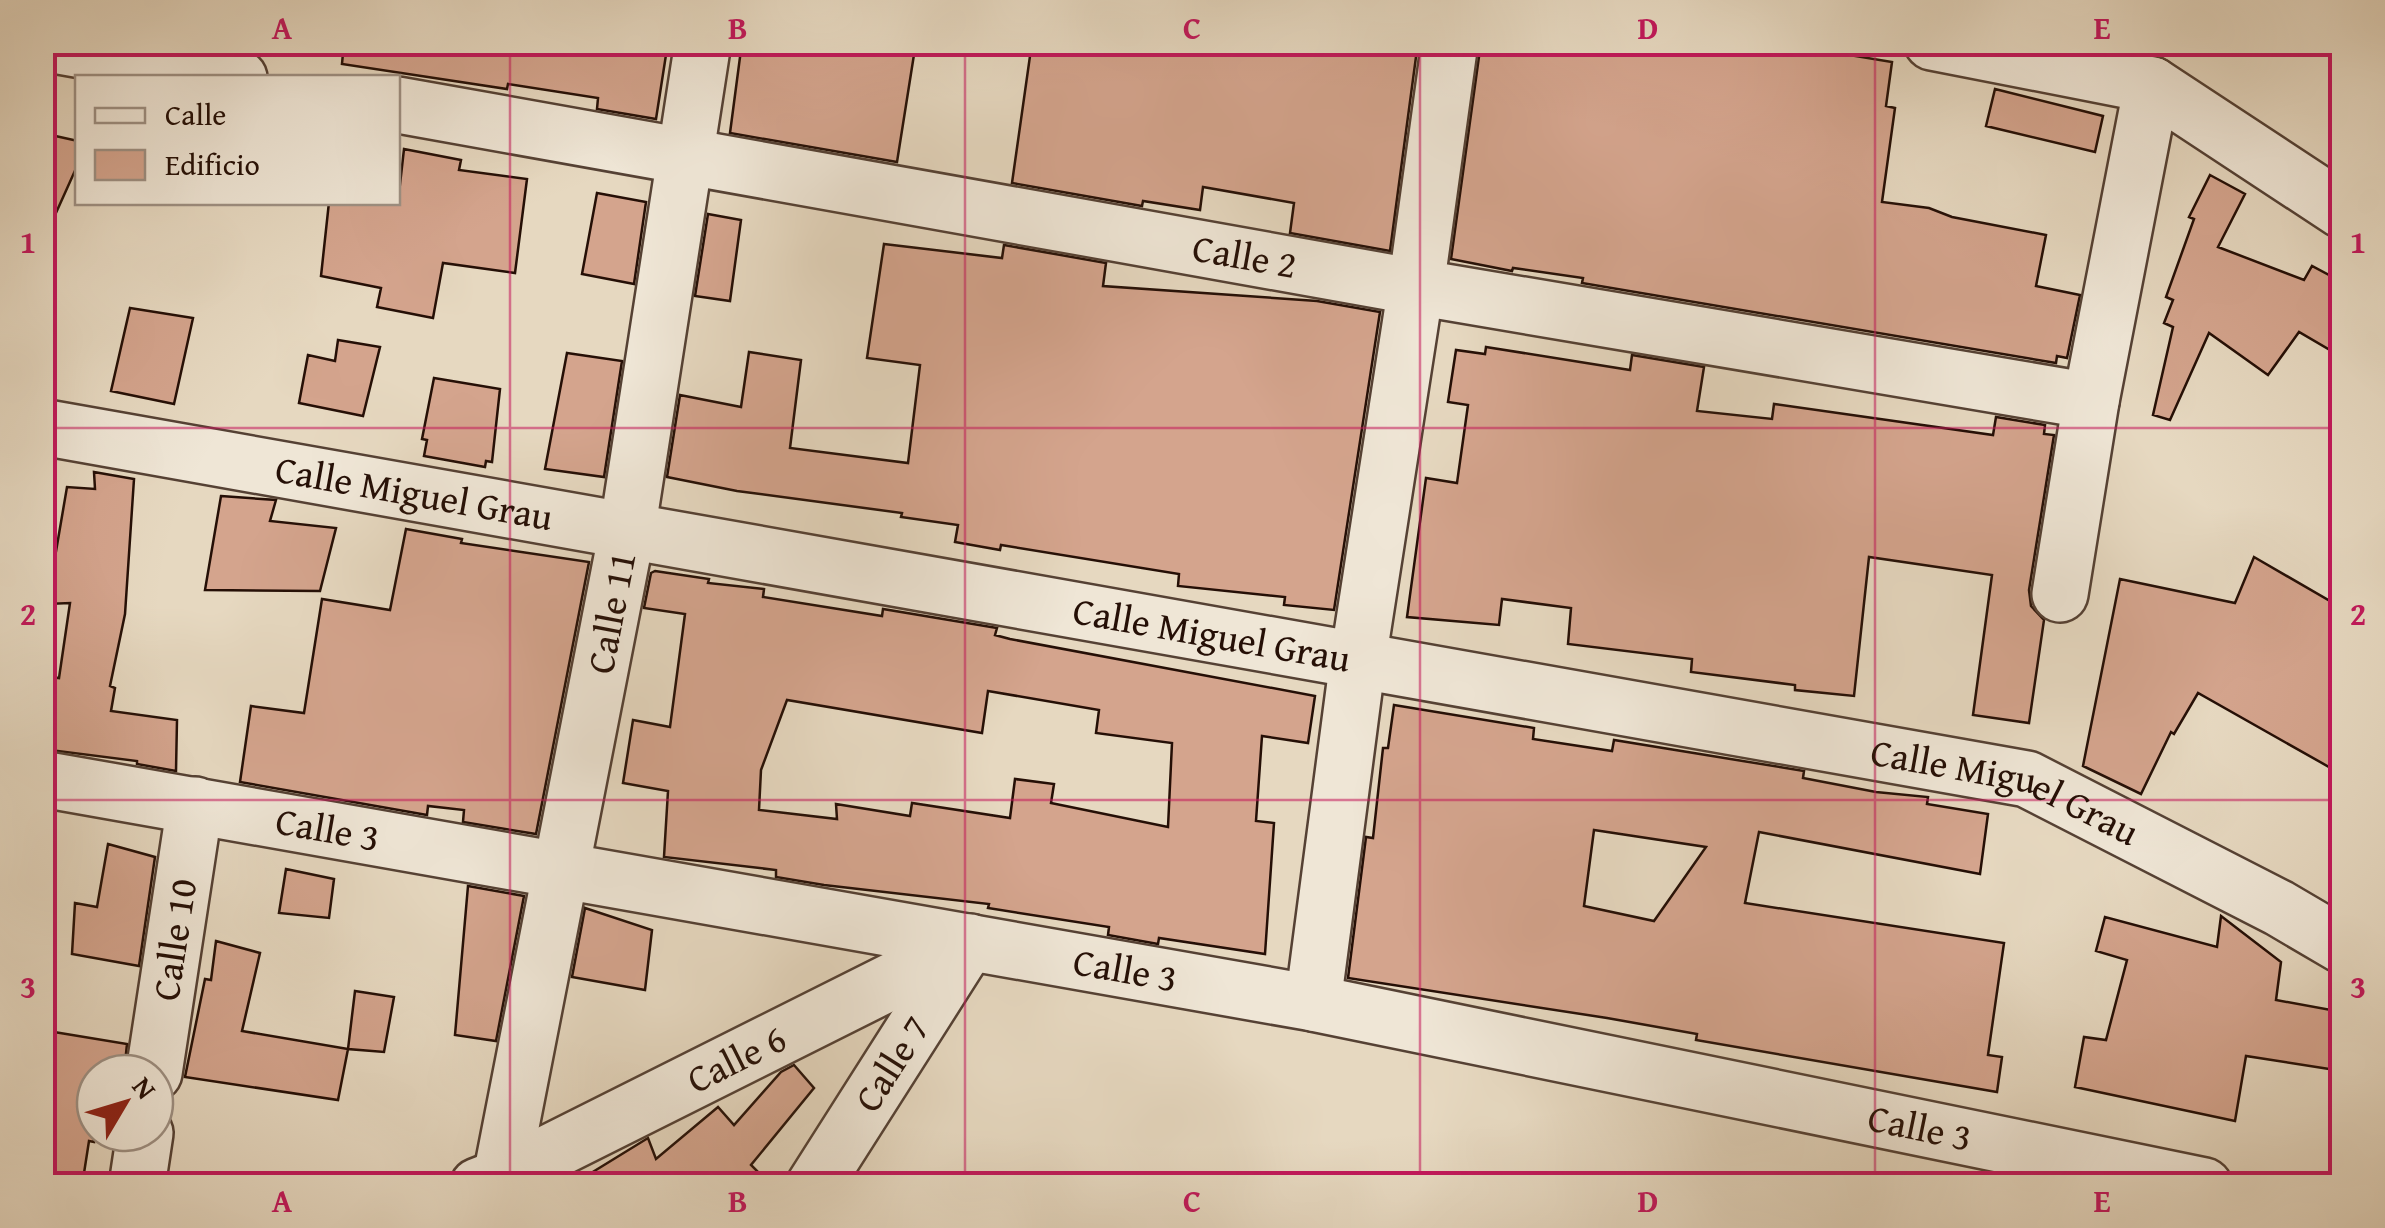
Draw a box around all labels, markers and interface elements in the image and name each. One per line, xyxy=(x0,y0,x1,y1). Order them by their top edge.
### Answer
text: A xyxy=(272,4,293,51)
text: B xyxy=(728,4,748,51)
text: C xyxy=(1183,4,1201,51)
text: D xyxy=(1638,4,1658,51)
text: E xyxy=(2093,4,2111,51)
legend xyxy=(75,75,400,205)
text: Calle xyxy=(165,92,226,136)
text: Edificio xyxy=(165,142,260,186)
text: 1 xyxy=(20,218,36,265)
text: 1 xyxy=(2350,218,2366,265)
street label: Calle 2 xyxy=(1188,219,1301,292)
street label: Calle Miguel Grau xyxy=(271,440,558,544)
street label: Calle 11 xyxy=(571,547,650,678)
street label: Calle Miguel Grau xyxy=(1069,581,1355,686)
text: 2 xyxy=(20,590,36,637)
text: 2 xyxy=(2350,590,2366,637)
street label: Calle Miguel Grau xyxy=(1866,723,2150,859)
street label: Calle 3 xyxy=(271,792,384,865)
street label: Calle 10 xyxy=(136,874,210,1004)
street label: Calle 3 xyxy=(1069,932,1182,1006)
text: 3 xyxy=(20,963,36,1010)
text: 3 xyxy=(2350,963,2366,1010)
street label: Calle 7 xyxy=(839,1004,943,1122)
street label: Calle 6 xyxy=(677,1010,795,1107)
north arrow xyxy=(75,1053,175,1153)
text: N xyxy=(123,1067,167,1108)
street label: Calle 3 xyxy=(1863,1089,1977,1165)
text: A xyxy=(272,1177,293,1224)
text: B xyxy=(728,1177,748,1224)
text: C xyxy=(1183,1177,1201,1224)
text: D xyxy=(1638,1177,1658,1224)
text: E xyxy=(2093,1177,2111,1224)

